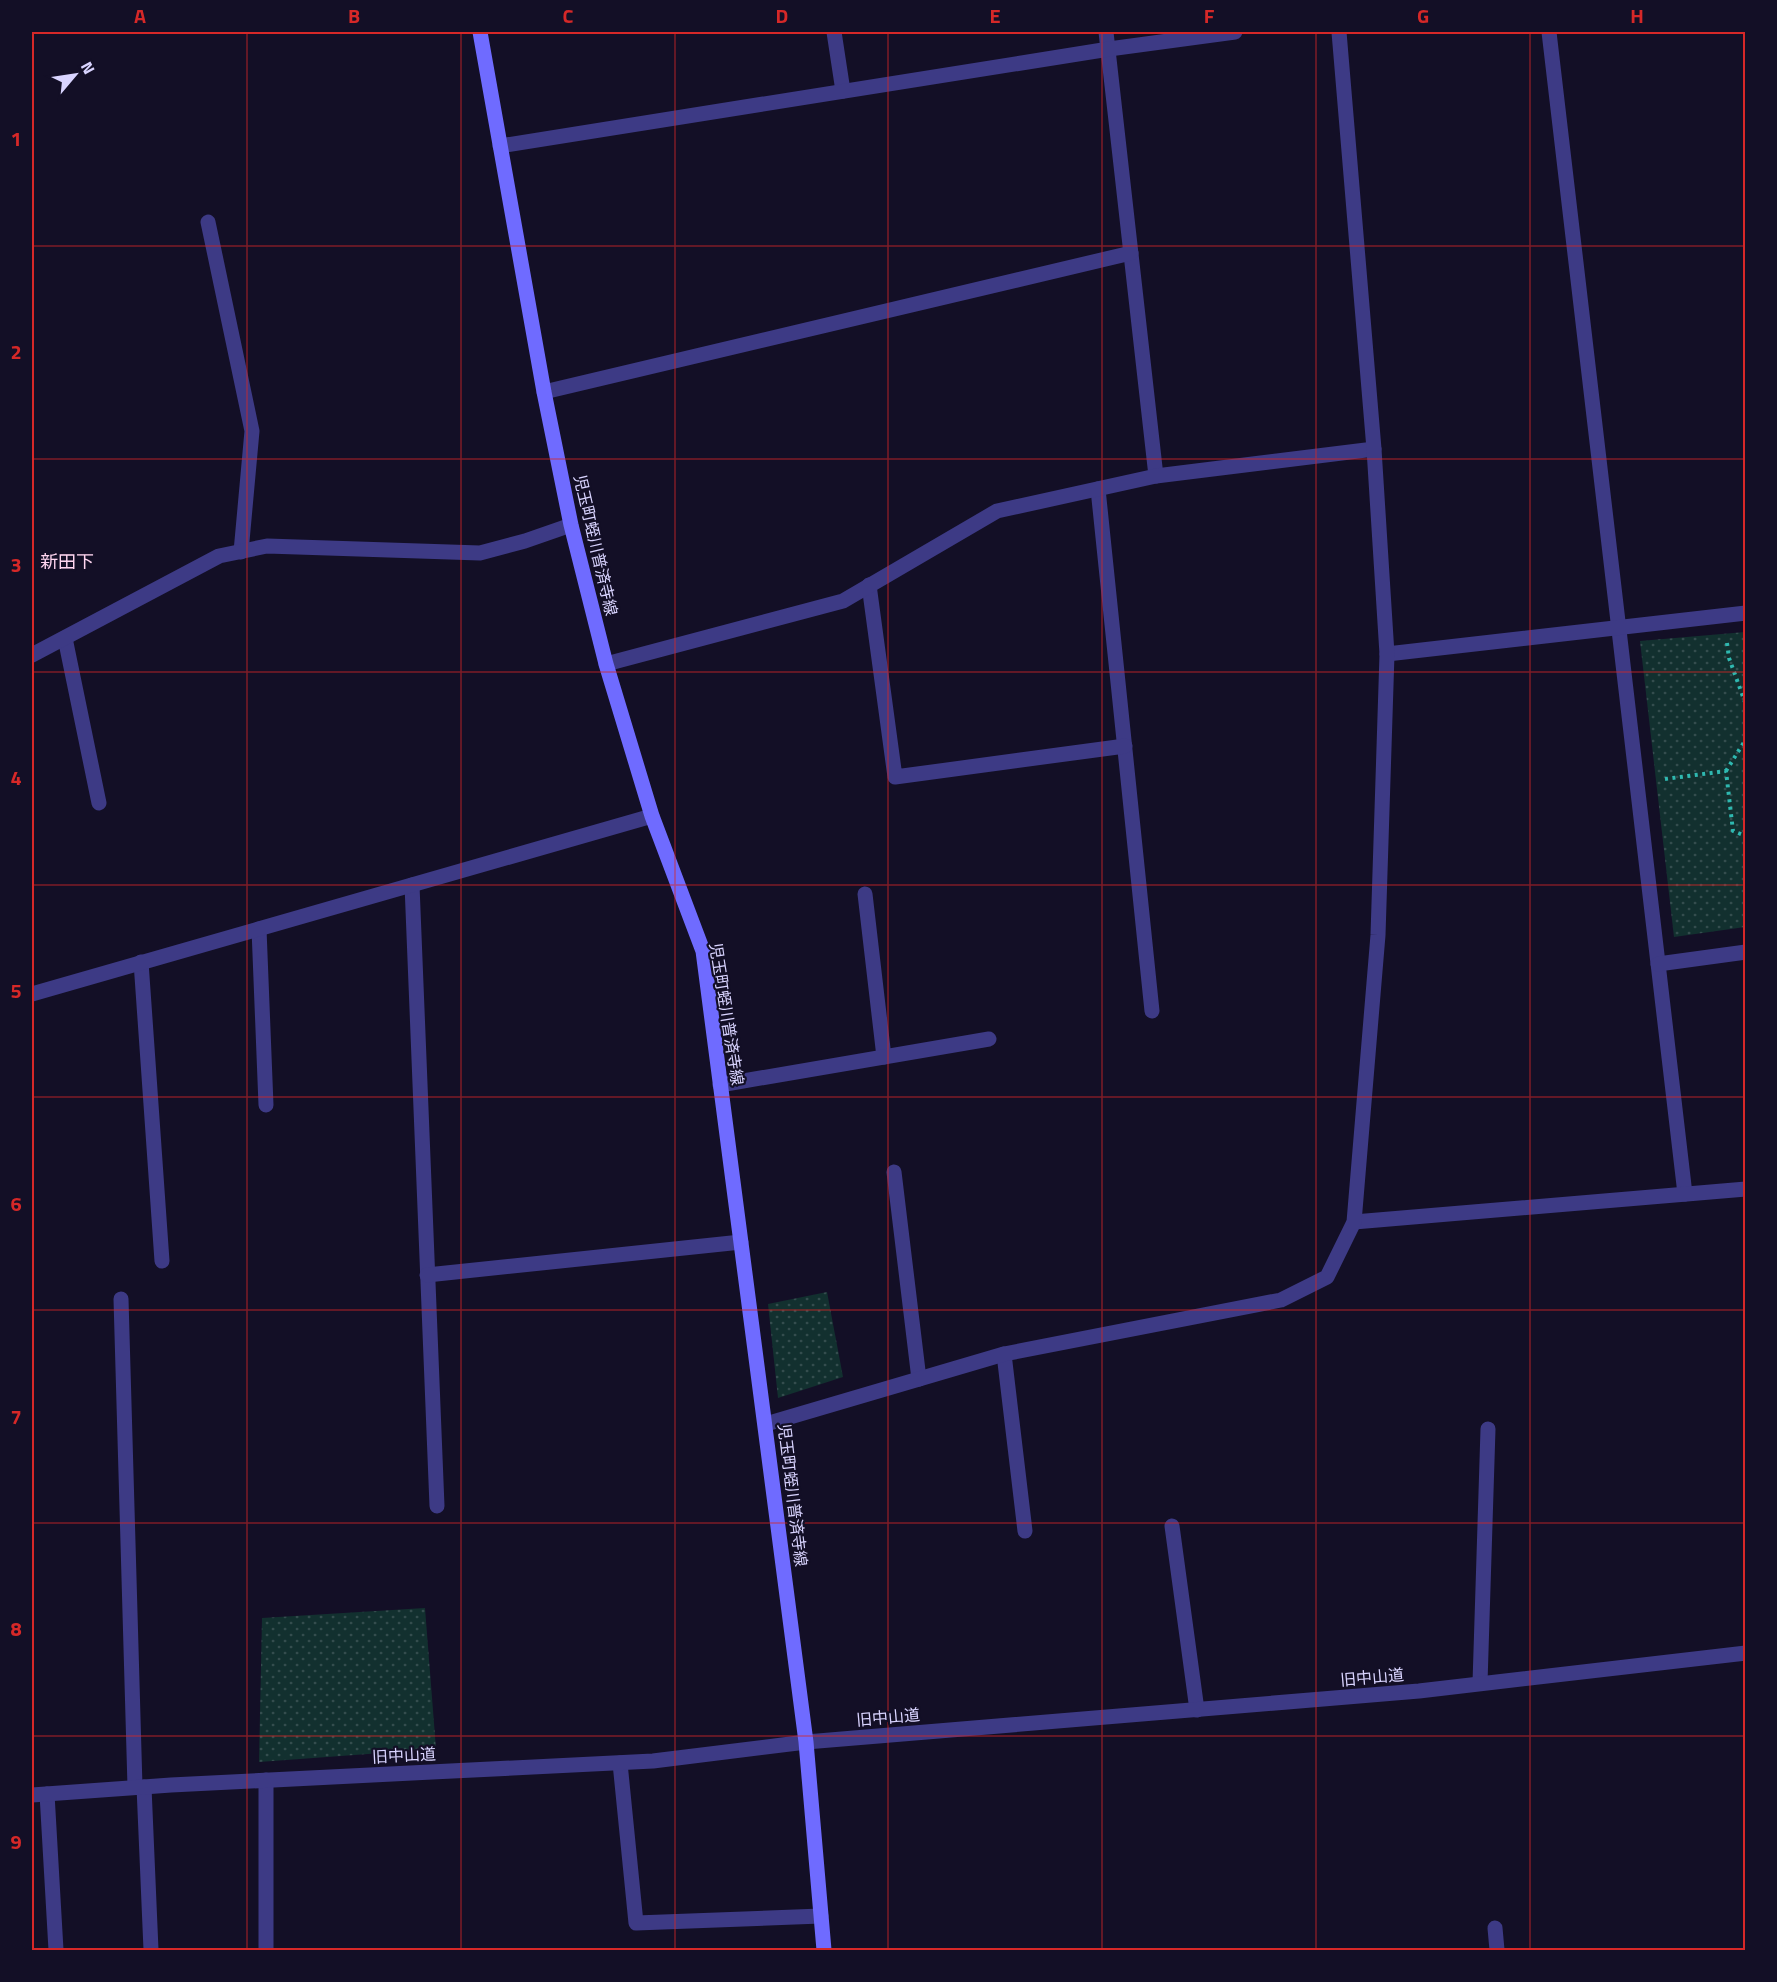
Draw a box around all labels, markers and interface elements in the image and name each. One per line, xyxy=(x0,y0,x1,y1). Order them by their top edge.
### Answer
text: A xyxy=(134,0,146,31)
text: B xyxy=(348,0,360,31)
text: C xyxy=(563,0,574,31)
text: D xyxy=(776,0,788,31)
text: E xyxy=(989,0,1001,31)
text: F xyxy=(1204,0,1215,31)
text: G xyxy=(1417,0,1429,31)
text: H xyxy=(1630,0,1644,31)
north arrow xyxy=(45,45,105,105)
text: N xyxy=(75,57,101,78)
text: 1 xyxy=(10,123,22,154)
text: 2 xyxy=(10,336,22,367)
street label: 児玉町蛭川普済寺線 xyxy=(568,472,624,618)
district label: 新田下 xyxy=(40,548,94,575)
text: 3 xyxy=(10,549,22,580)
text: 4 xyxy=(10,762,22,793)
street label: 児玉町蛭川普済寺線 xyxy=(704,941,750,1087)
text: 5 xyxy=(10,975,22,1006)
text: 6 xyxy=(10,1188,22,1219)
text: 7 xyxy=(10,1401,22,1432)
street label: 児玉町蛭川普済寺線 xyxy=(772,1422,814,1568)
text: 8 xyxy=(10,1613,22,1644)
street label: 旧中山道 xyxy=(1339,1662,1405,1692)
street label: 旧中山道 xyxy=(855,1702,921,1732)
street label: 旧中山道 xyxy=(371,1741,437,1769)
text: 9 xyxy=(10,1826,22,1857)

